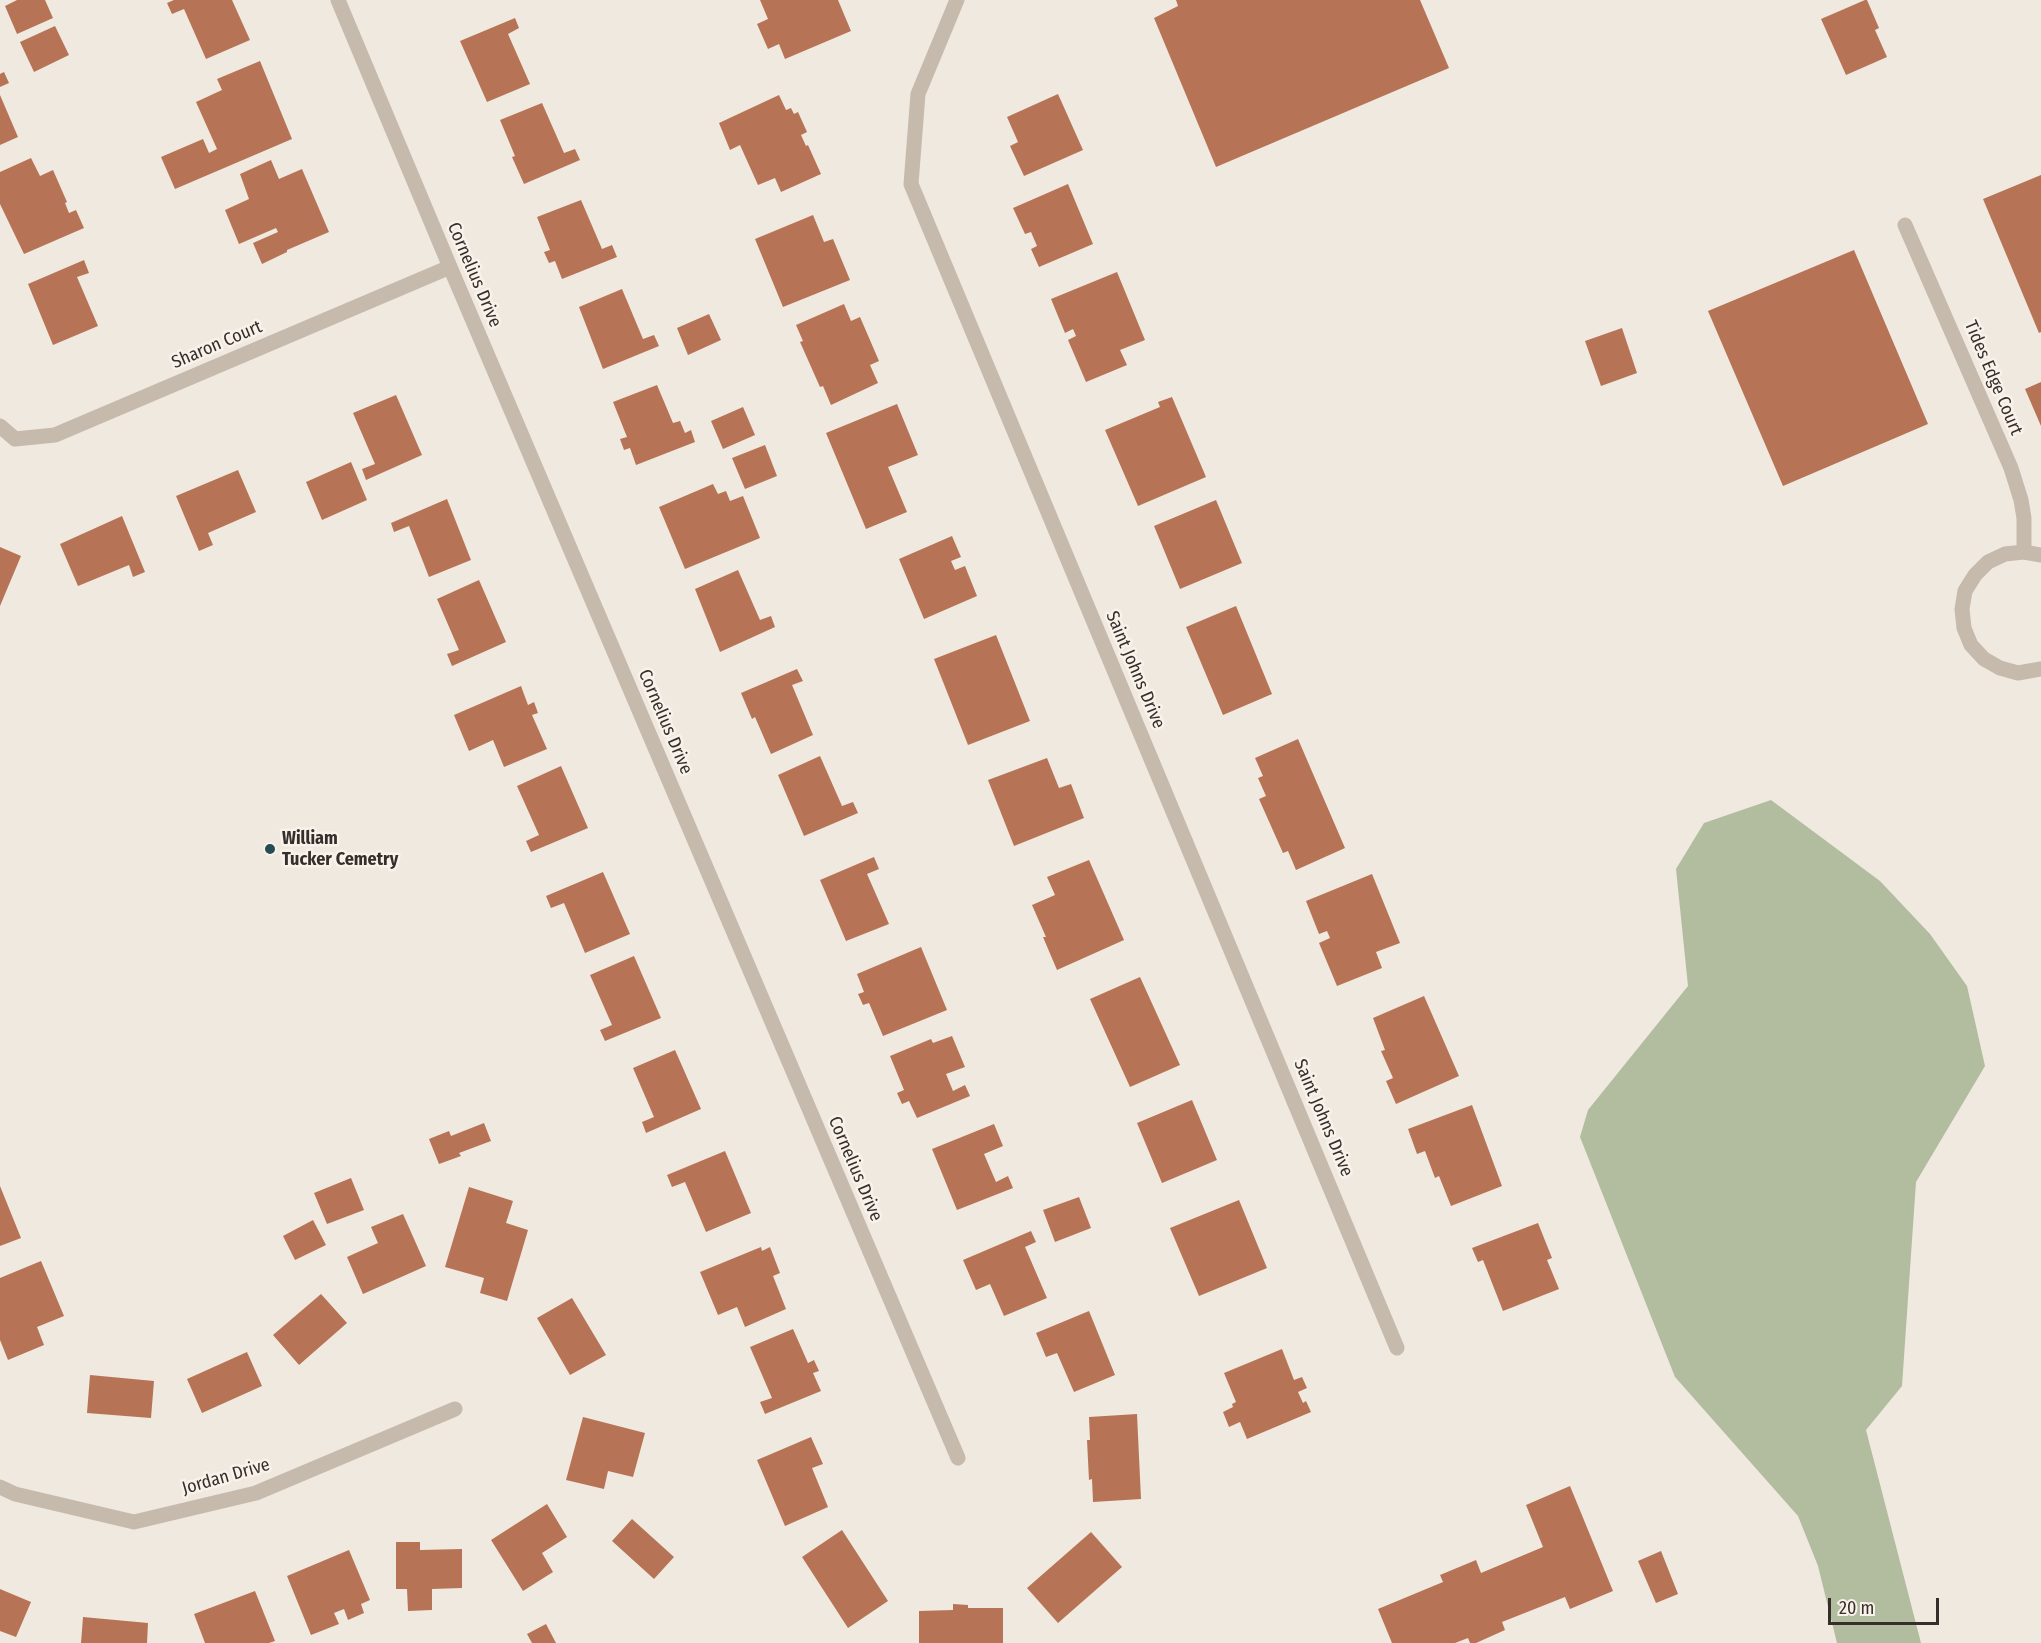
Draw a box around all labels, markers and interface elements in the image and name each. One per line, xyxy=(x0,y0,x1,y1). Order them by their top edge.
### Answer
street label: Cornelius Drive xyxy=(442,219,506,331)
street label: Sharon Court xyxy=(169,316,265,374)
street label: Tides Edge Court xyxy=(1959,318,2027,438)
street label: Saint Johns Drive xyxy=(1101,608,1169,732)
street label: Cornelius Drive xyxy=(633,666,697,778)
place label: William Tucker Cemetry xyxy=(282,828,398,870)
marker: William Tucker Cemetry xyxy=(263,842,277,856)
street label: Saint Johns Drive xyxy=(1289,1056,1357,1180)
street label: Cornelius Drive xyxy=(823,1113,887,1225)
street label: Jordan Drive xyxy=(180,1454,272,1500)
scale bar xyxy=(1831,1586,1942,1624)
text: 20 m xyxy=(1839,1597,1874,1619)

